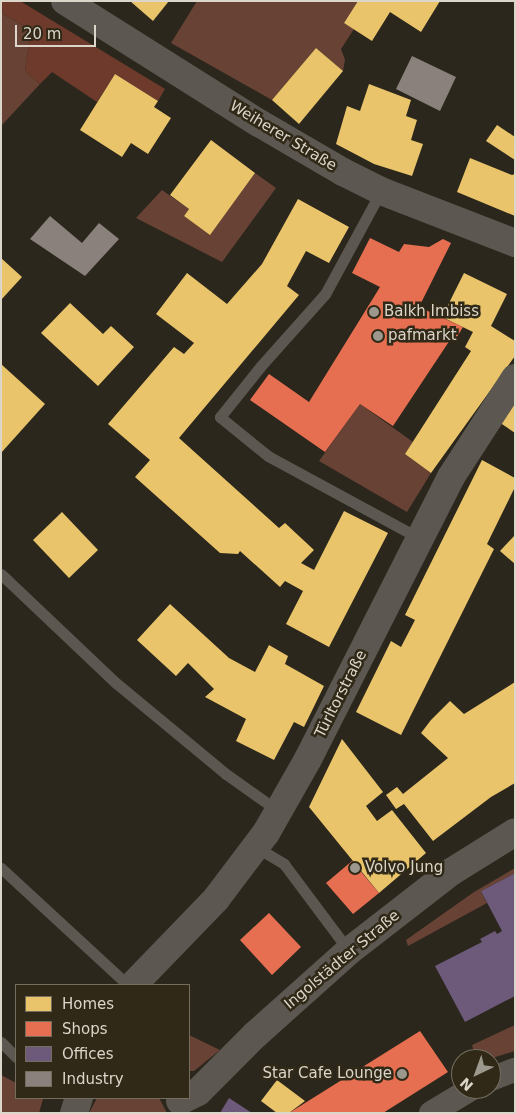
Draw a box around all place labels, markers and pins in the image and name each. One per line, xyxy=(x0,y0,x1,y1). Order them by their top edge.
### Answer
place label: Balkh Imbiss xyxy=(384,303,479,321)
marker: Balkh Imbiss xyxy=(368,306,380,318)
place label: pafmarkt xyxy=(388,327,457,345)
marker: pafmarkt xyxy=(372,330,384,342)
place label: Volvo Jung xyxy=(365,859,443,877)
marker: Volvo Jung xyxy=(349,862,361,874)
place label: Star Cafe Lounge xyxy=(262,1065,392,1083)
marker: Star Cafe Lounge xyxy=(396,1068,408,1080)

